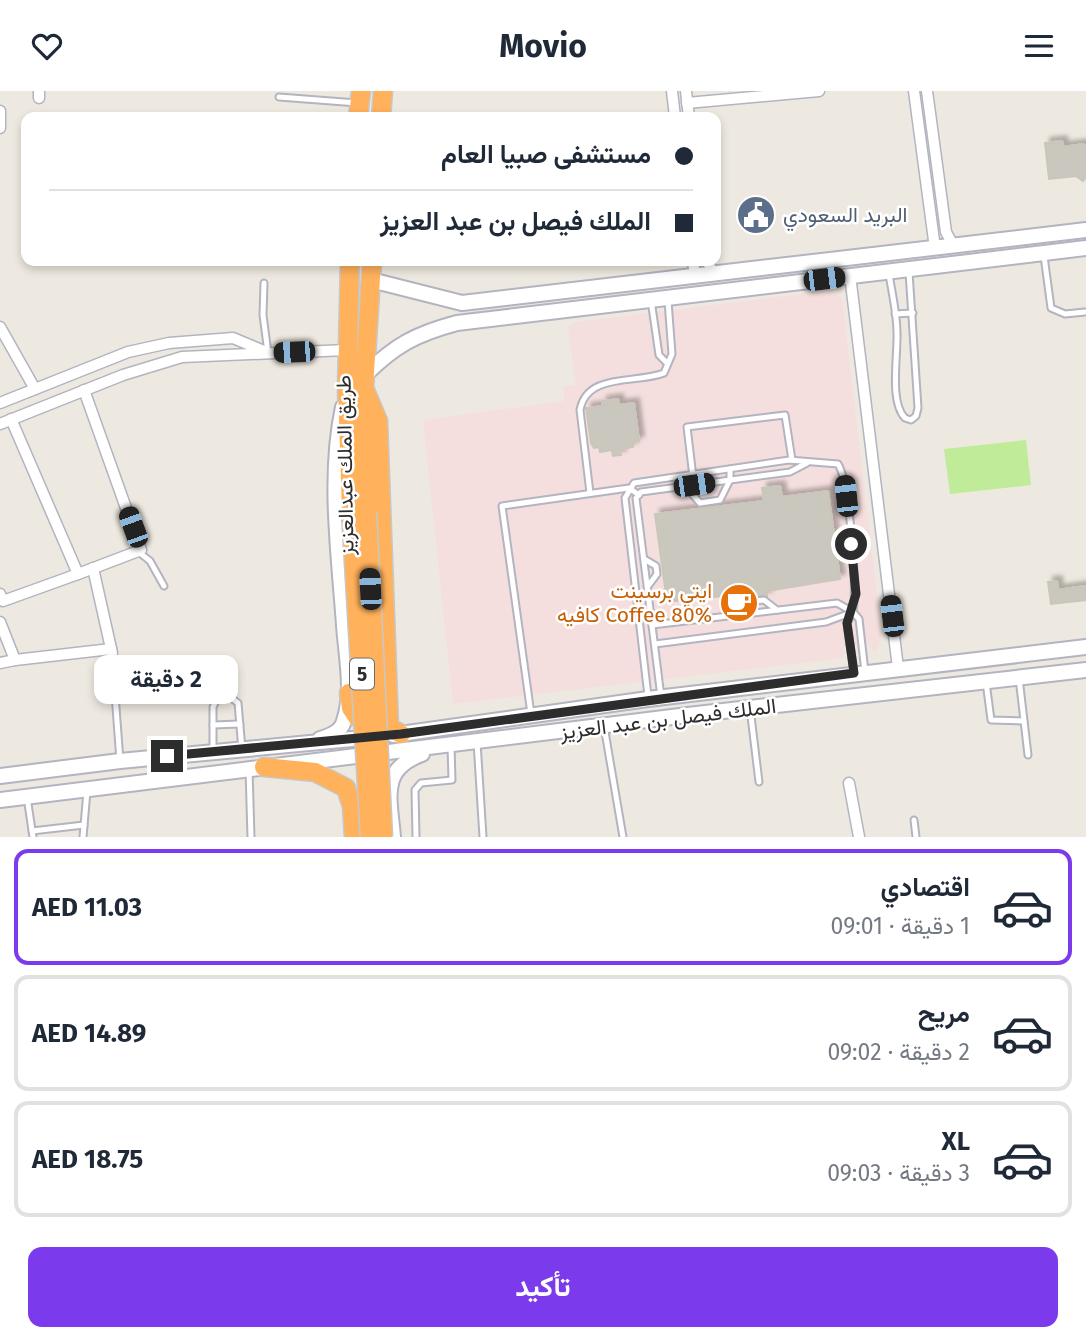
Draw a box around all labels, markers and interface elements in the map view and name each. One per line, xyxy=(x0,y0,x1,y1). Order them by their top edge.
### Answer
icon: heart xyxy=(28,27,66,65)
text: Movio xyxy=(499,27,587,65)
icon: menu xyxy=(1020,27,1058,65)
text: مستشفى صبيا العام xyxy=(441,139,651,170)
public building icon: البريد السعودي xyxy=(735,194,777,236)
place label: البريد السعودي xyxy=(783,202,907,232)
text: الملك فيصل بن عبد العزيز xyxy=(380,206,651,237)
car xyxy=(802,266,847,292)
car xyxy=(273,341,316,363)
street label: طريق الملك عبدالعزيز xyxy=(330,375,360,556)
car xyxy=(672,472,717,498)
car xyxy=(834,474,859,518)
car xyxy=(116,504,151,550)
route start xyxy=(835,528,867,560)
car xyxy=(359,567,382,611)
place label: ايتي برسينت كافيه Coffee 80% xyxy=(557,578,712,628)
cafe icon: ايتي برسينت كافيه Coffee 80% xyxy=(718,582,760,624)
car xyxy=(880,594,905,638)
callout: 2 دقيقة xyxy=(95,655,239,703)
road number: 5 xyxy=(350,659,374,689)
text: 2 دقيقة xyxy=(130,665,202,693)
street label: الملك فيصل بن عبد العزيز xyxy=(557,693,778,745)
route end xyxy=(151,740,183,772)
text: اقتصادي xyxy=(881,872,970,903)
icon: car xyxy=(991,876,1054,939)
text: AED 11.03 xyxy=(32,892,142,923)
text: 1 دقيقة · 09:01 xyxy=(831,912,970,940)
text: مريح xyxy=(918,998,970,1029)
icon: car xyxy=(991,1002,1054,1065)
text: AED 14.89 xyxy=(32,1018,146,1049)
text: 2 دقيقة · 09:02 xyxy=(827,1038,970,1066)
text: XL xyxy=(942,1126,970,1157)
icon: car xyxy=(991,1128,1054,1191)
text: AED 18.75 xyxy=(32,1144,143,1175)
text: 3 دقيقة · 09:03 xyxy=(827,1159,970,1187)
button: تأكيد xyxy=(28,1247,1058,1327)

